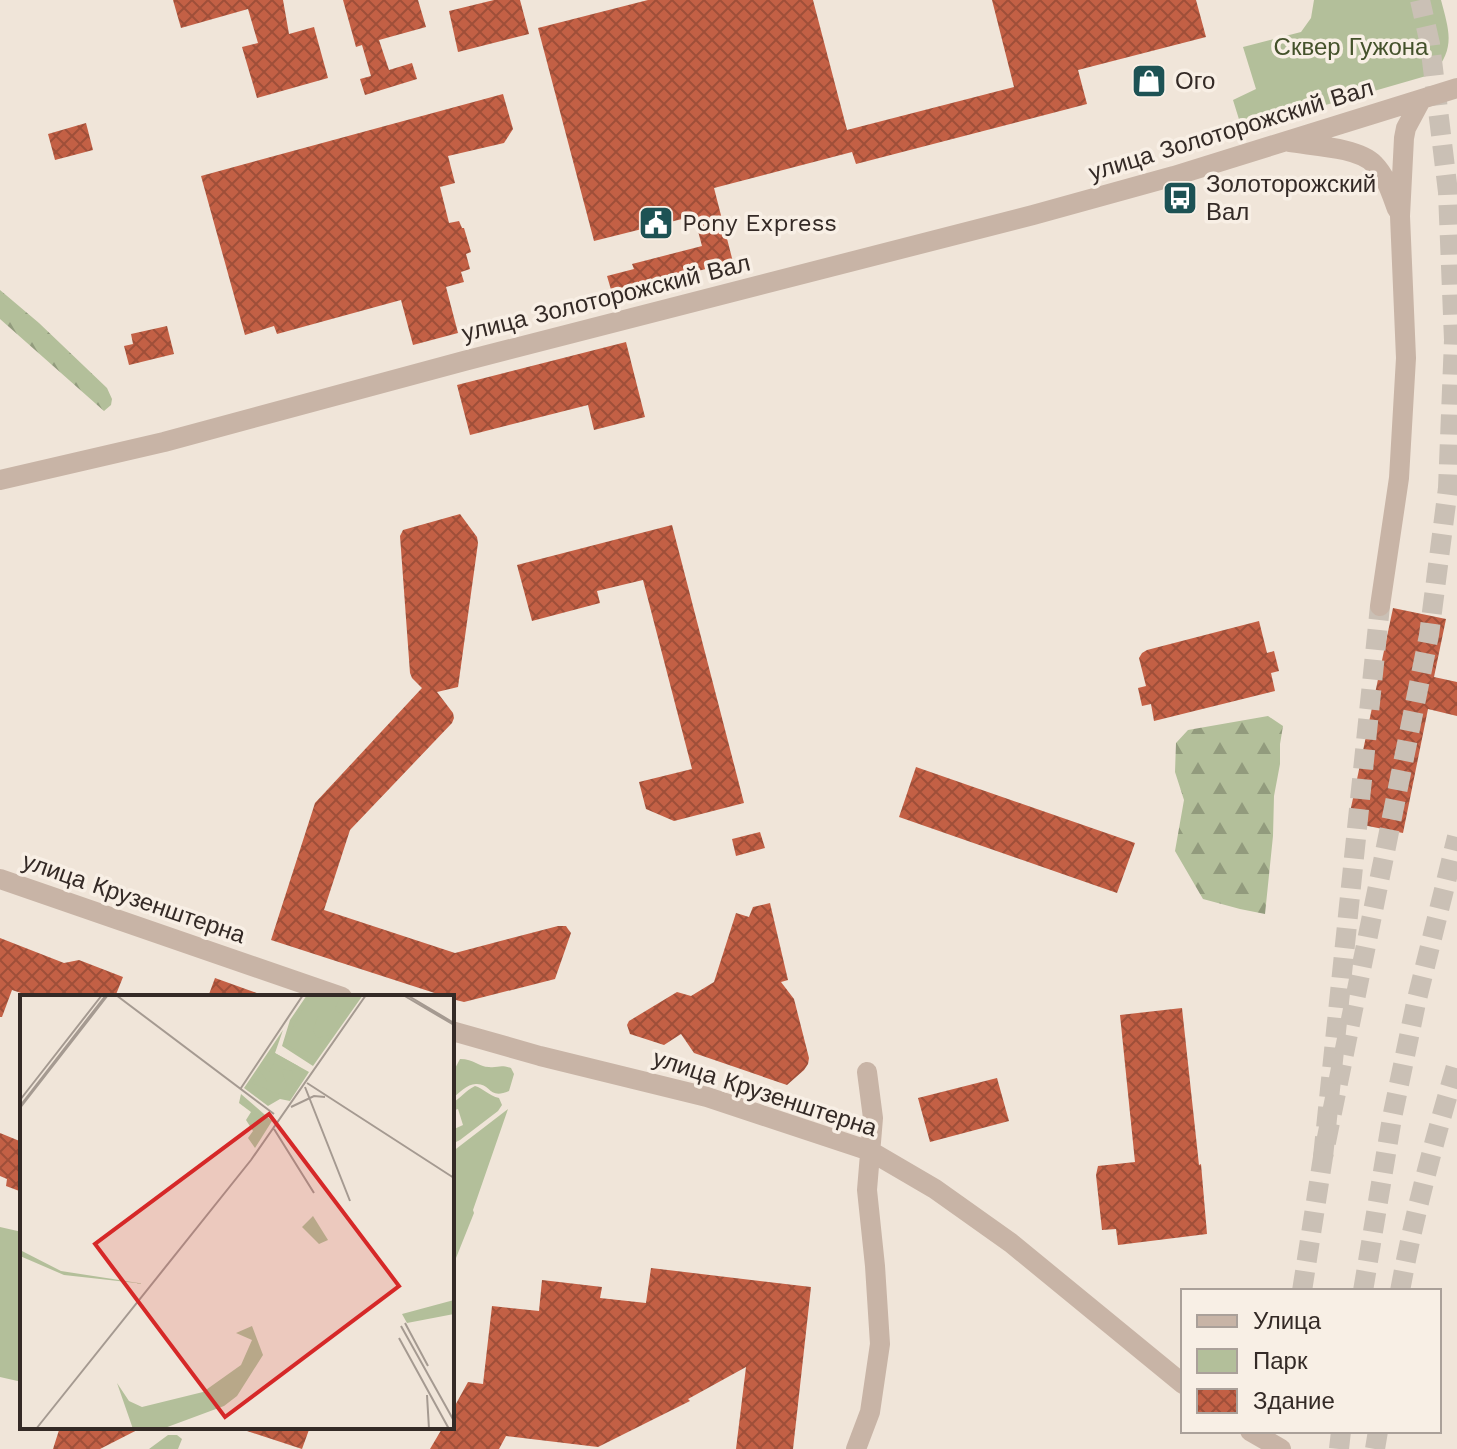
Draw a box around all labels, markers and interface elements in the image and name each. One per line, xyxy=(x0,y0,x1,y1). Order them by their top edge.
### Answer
park label: Сквер Гужона xyxy=(1274,33,1429,61)
shop icon: Ого xyxy=(1130,62,1168,100)
place label: Ого xyxy=(1175,67,1215,95)
street label: улица Золоторожский Вал xyxy=(1085,73,1377,187)
place label: Золоторожский Вал xyxy=(1206,170,1376,226)
bus stop icon: Золоторожский Вал xyxy=(1161,179,1199,217)
public building icon: Pony Express xyxy=(637,204,675,242)
place label: Pony Express xyxy=(682,209,837,237)
street label: улица Золоторожский Вал xyxy=(459,249,753,347)
street label: улица Крузенштерна xyxy=(19,847,250,950)
inset map xyxy=(20,995,454,1429)
street label: улица Крузенштерна xyxy=(649,1044,881,1143)
legend xyxy=(1181,1289,1441,1433)
text: Улица xyxy=(1253,1307,1322,1335)
text: Парк xyxy=(1253,1347,1308,1375)
text: Здание xyxy=(1253,1387,1335,1415)

